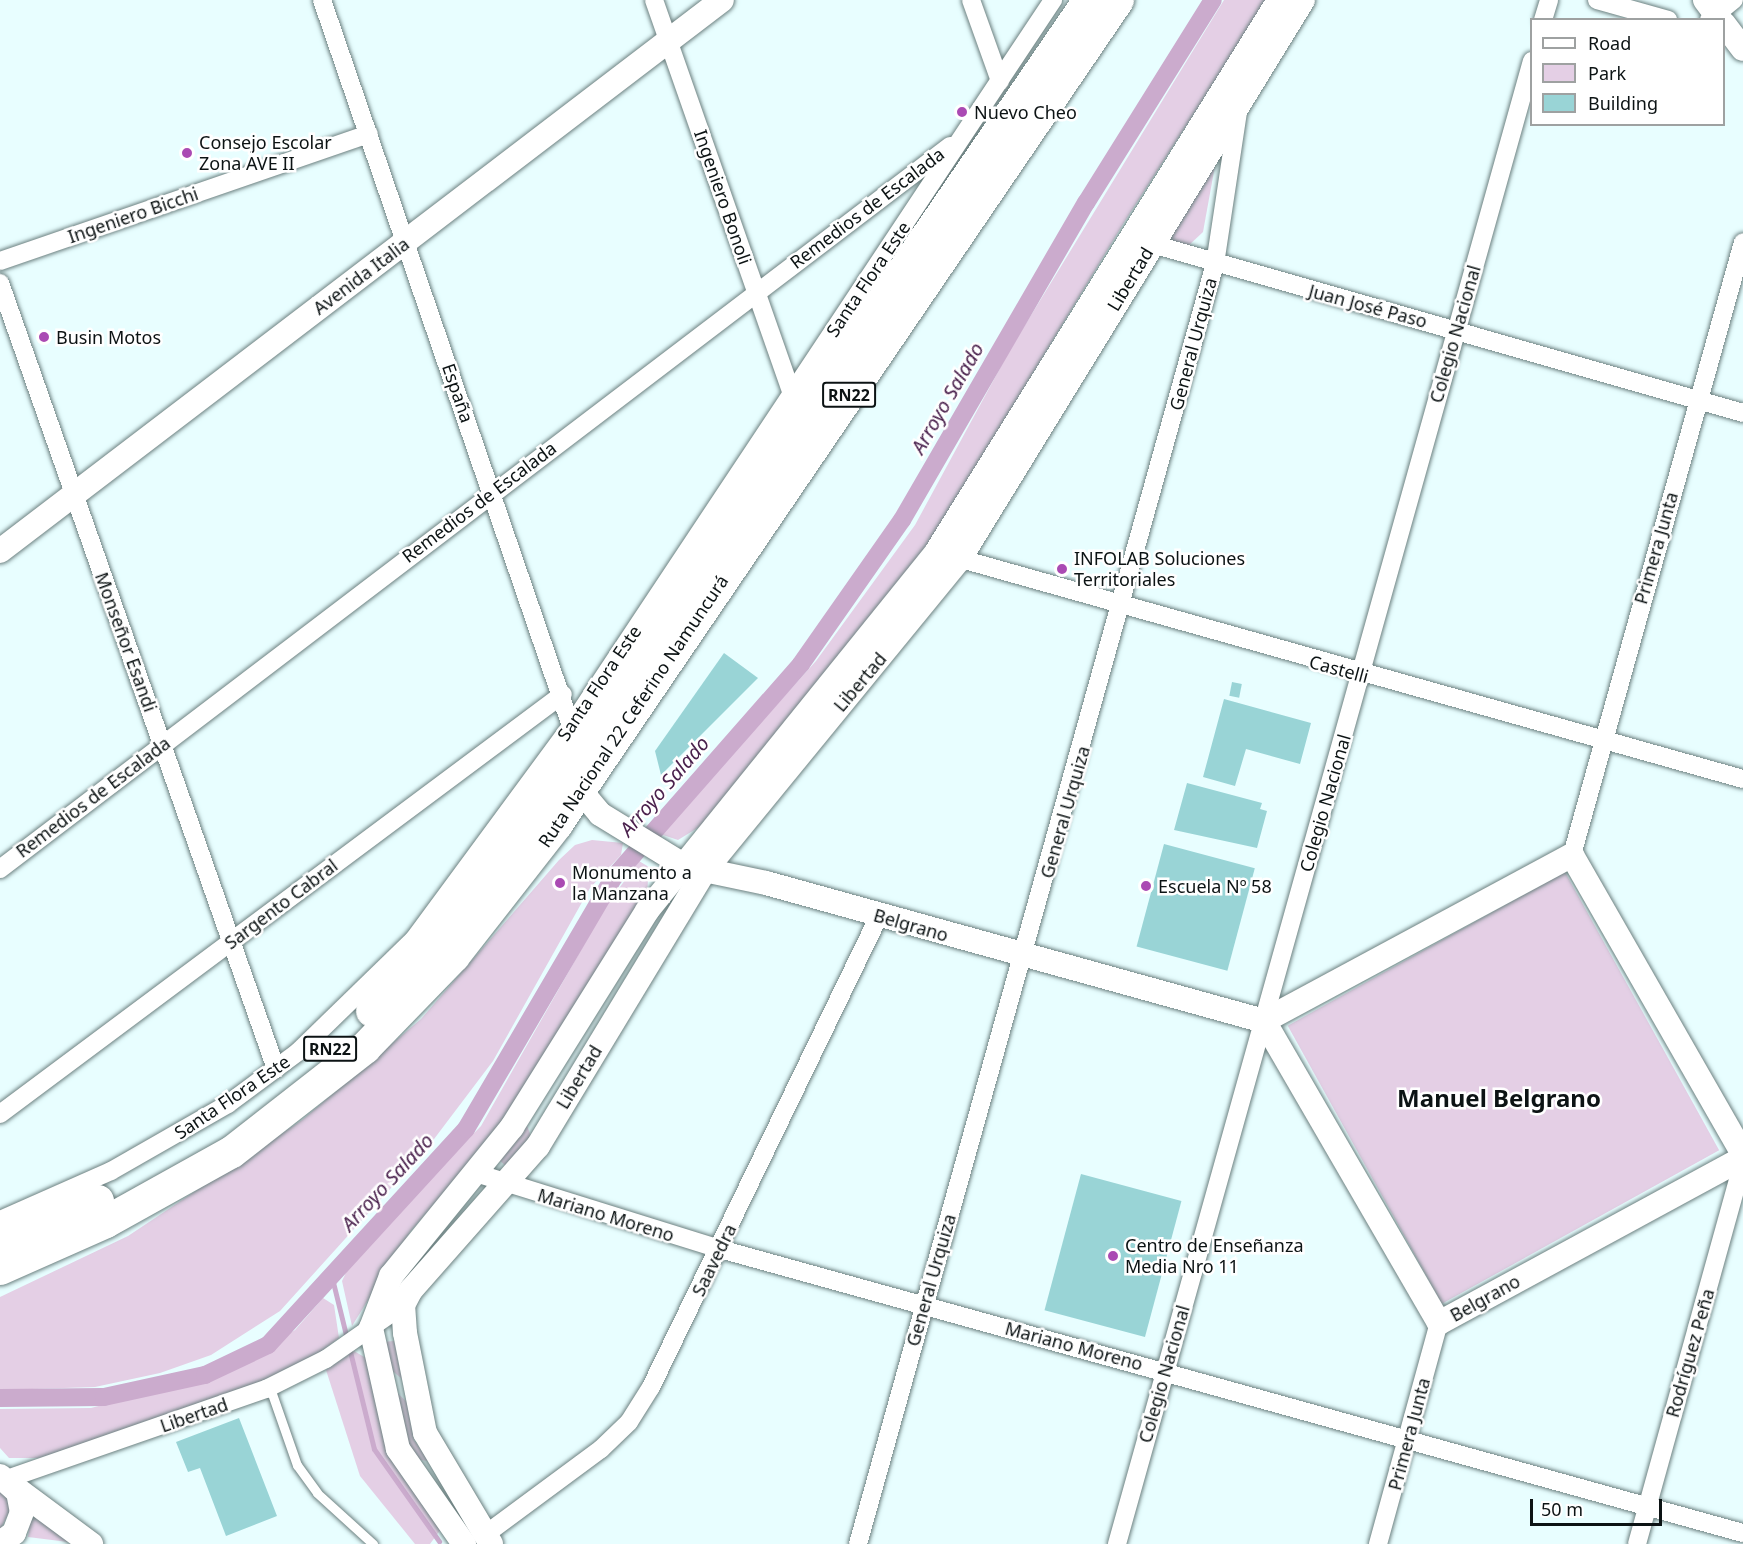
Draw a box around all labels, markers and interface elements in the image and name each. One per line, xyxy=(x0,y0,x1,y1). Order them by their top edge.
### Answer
legend xyxy=(1530,18,1725,126)
text: Road xyxy=(1588,31,1631,55)
text: Park xyxy=(1588,61,1626,85)
text: Building xyxy=(1588,91,1658,115)
place label: Nuevo Cheo xyxy=(974,101,1077,123)
marker: Nuevo Cheo xyxy=(955,105,969,119)
street label: Ingeniero Bonoli xyxy=(690,127,756,267)
place label: Consejo Escolar Zona AVE II xyxy=(199,132,332,174)
street label: Remedios de Escalada xyxy=(786,143,948,273)
marker: Consejo Escolar Zona AVE II xyxy=(180,146,194,160)
street label: Ingeniero Bicchi xyxy=(65,183,201,247)
street label: Santa Flora Este xyxy=(821,217,915,341)
street label: Avenida Italia xyxy=(309,233,413,319)
street label: Libertad xyxy=(1103,243,1157,315)
street label: Colegio Nacional xyxy=(1425,263,1485,405)
street label: General Urquiza xyxy=(1165,275,1221,413)
street label: Juan José Paso xyxy=(1306,280,1430,332)
place label: Busin Motos xyxy=(56,326,161,348)
marker: Busin Motos xyxy=(37,330,51,344)
water label: Arroyo Salado xyxy=(906,338,988,458)
street label: España xyxy=(438,361,478,425)
road number: RN22 xyxy=(822,382,876,408)
street label: Remedios de Escalada xyxy=(398,437,560,567)
street label: Primera Junta xyxy=(1630,489,1682,607)
place label: INFOLAB Soluciones Territoriales xyxy=(1074,548,1245,590)
marker: INFOLAB Soluciones Territoriales xyxy=(1055,562,1069,576)
street label: Monseñor Esandi xyxy=(91,569,161,715)
street label: Ruta Nacional 22 Ceferino Namuncurá xyxy=(534,571,732,851)
street label: Santa Flora Este xyxy=(552,621,646,745)
street label: Libertad xyxy=(829,648,891,716)
street label: Castelli xyxy=(1307,651,1371,687)
water label: Arroyo Salado xyxy=(614,731,714,841)
street label: Remedios de Escalada xyxy=(12,732,174,862)
street label: Colegio Nacional xyxy=(1295,732,1355,874)
street label: General Urquiza xyxy=(1036,743,1094,881)
street label: Sargento Cabral xyxy=(220,854,342,954)
place label: Monumento a la Manzana xyxy=(572,862,692,904)
place label: Escuela Nº 58 xyxy=(1158,875,1272,897)
marker: Monumento a la Manzana xyxy=(553,876,567,890)
marker: Escuela Nº 58 xyxy=(1139,879,1153,893)
street label: Belgrano xyxy=(871,904,951,946)
road number: RN22 xyxy=(303,1036,357,1062)
street label: Libertad xyxy=(552,1041,606,1113)
street label: Santa Flora Este xyxy=(170,1050,294,1144)
district label: Manuel Belgrano xyxy=(1397,1084,1601,1112)
water label: Arroyo Salado xyxy=(336,1128,438,1236)
street label: Mariano Moreno xyxy=(535,1184,677,1246)
street label: General Urquiza xyxy=(902,1211,960,1349)
street label: Saavedra xyxy=(687,1220,741,1300)
place label: Centro de Enseñanza Media Nro 11 xyxy=(1125,1235,1304,1278)
marker: Centro de Enseñanza Media Nro 11 xyxy=(1106,1249,1120,1263)
street label: Belgrano xyxy=(1446,1270,1524,1326)
street label: Rodríguez Peña xyxy=(1661,1286,1719,1420)
street label: Colegio Nacional xyxy=(1134,1303,1194,1445)
street label: Mariano Moreno xyxy=(1003,1317,1145,1375)
street label: Primera Junta xyxy=(1384,1375,1434,1493)
street label: Libertad xyxy=(157,1393,231,1437)
scale bar xyxy=(1533,1487,1665,1525)
text: 50 m xyxy=(1541,1497,1583,1521)

